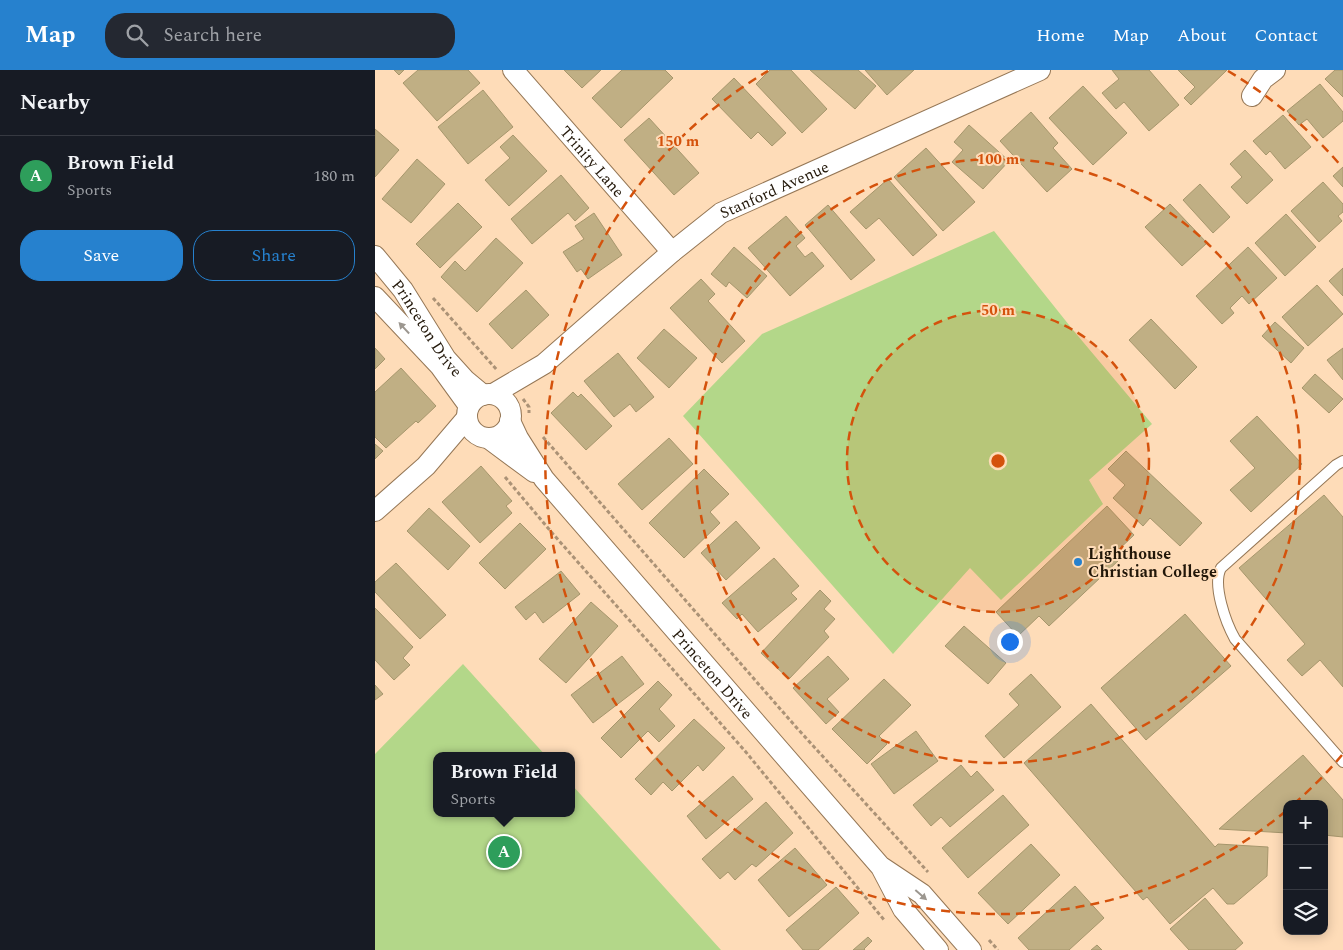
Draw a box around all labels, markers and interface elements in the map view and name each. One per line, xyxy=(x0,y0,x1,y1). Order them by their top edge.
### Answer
search box xyxy=(105,13,455,58)
text: Map xyxy=(25,17,75,53)
icon: search xyxy=(123,21,151,49)
text: Search here xyxy=(163,21,262,50)
text: Home xyxy=(1036,22,1085,49)
text: Map xyxy=(1113,22,1149,49)
text: About xyxy=(1177,22,1227,49)
text: Contact xyxy=(1255,22,1318,49)
text: Nearby xyxy=(20,87,90,119)
street label: Trinity Lane xyxy=(554,121,630,203)
text: 150 m xyxy=(657,130,700,153)
text: 100 m xyxy=(977,148,1020,171)
text: Brown Field xyxy=(67,149,174,178)
street label: Stanford Avenue xyxy=(716,155,833,225)
text: A xyxy=(30,164,42,188)
text: 180 m xyxy=(313,164,355,188)
text: Sports xyxy=(67,178,112,202)
button: Save xyxy=(20,230,183,281)
button: Share xyxy=(193,230,355,281)
street label: Princeton Drive xyxy=(386,274,468,383)
text: 50 m xyxy=(981,299,1016,322)
one-way arrow xyxy=(398,323,410,335)
centre of rings xyxy=(989,452,1007,470)
place label: Lighthouse Christian College xyxy=(1088,542,1217,584)
marker: Lighthouse Christian College xyxy=(1072,556,1084,568)
street label: Princeton Drive xyxy=(666,624,758,725)
your location xyxy=(997,629,1023,655)
popup xyxy=(433,752,575,817)
text: Brown Field xyxy=(450,758,558,787)
text: Sports xyxy=(450,787,496,811)
map controls xyxy=(1283,800,1328,935)
button: + xyxy=(1283,800,1328,845)
pin: A xyxy=(488,833,520,871)
button: − xyxy=(1283,845,1328,890)
one-way arrow xyxy=(914,889,926,901)
button: layers xyxy=(1283,890,1328,935)

